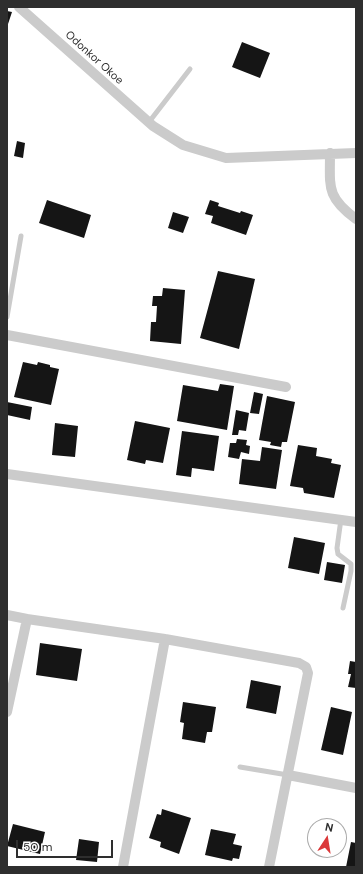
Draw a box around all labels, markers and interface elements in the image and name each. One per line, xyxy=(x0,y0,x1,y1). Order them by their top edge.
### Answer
street label: Odonkor Okoe xyxy=(62,29,126,87)
north arrow xyxy=(307,818,347,858)
text: N xyxy=(324,820,335,835)
scale bar xyxy=(18,832,115,858)
text: 50 m xyxy=(23,839,52,855)

